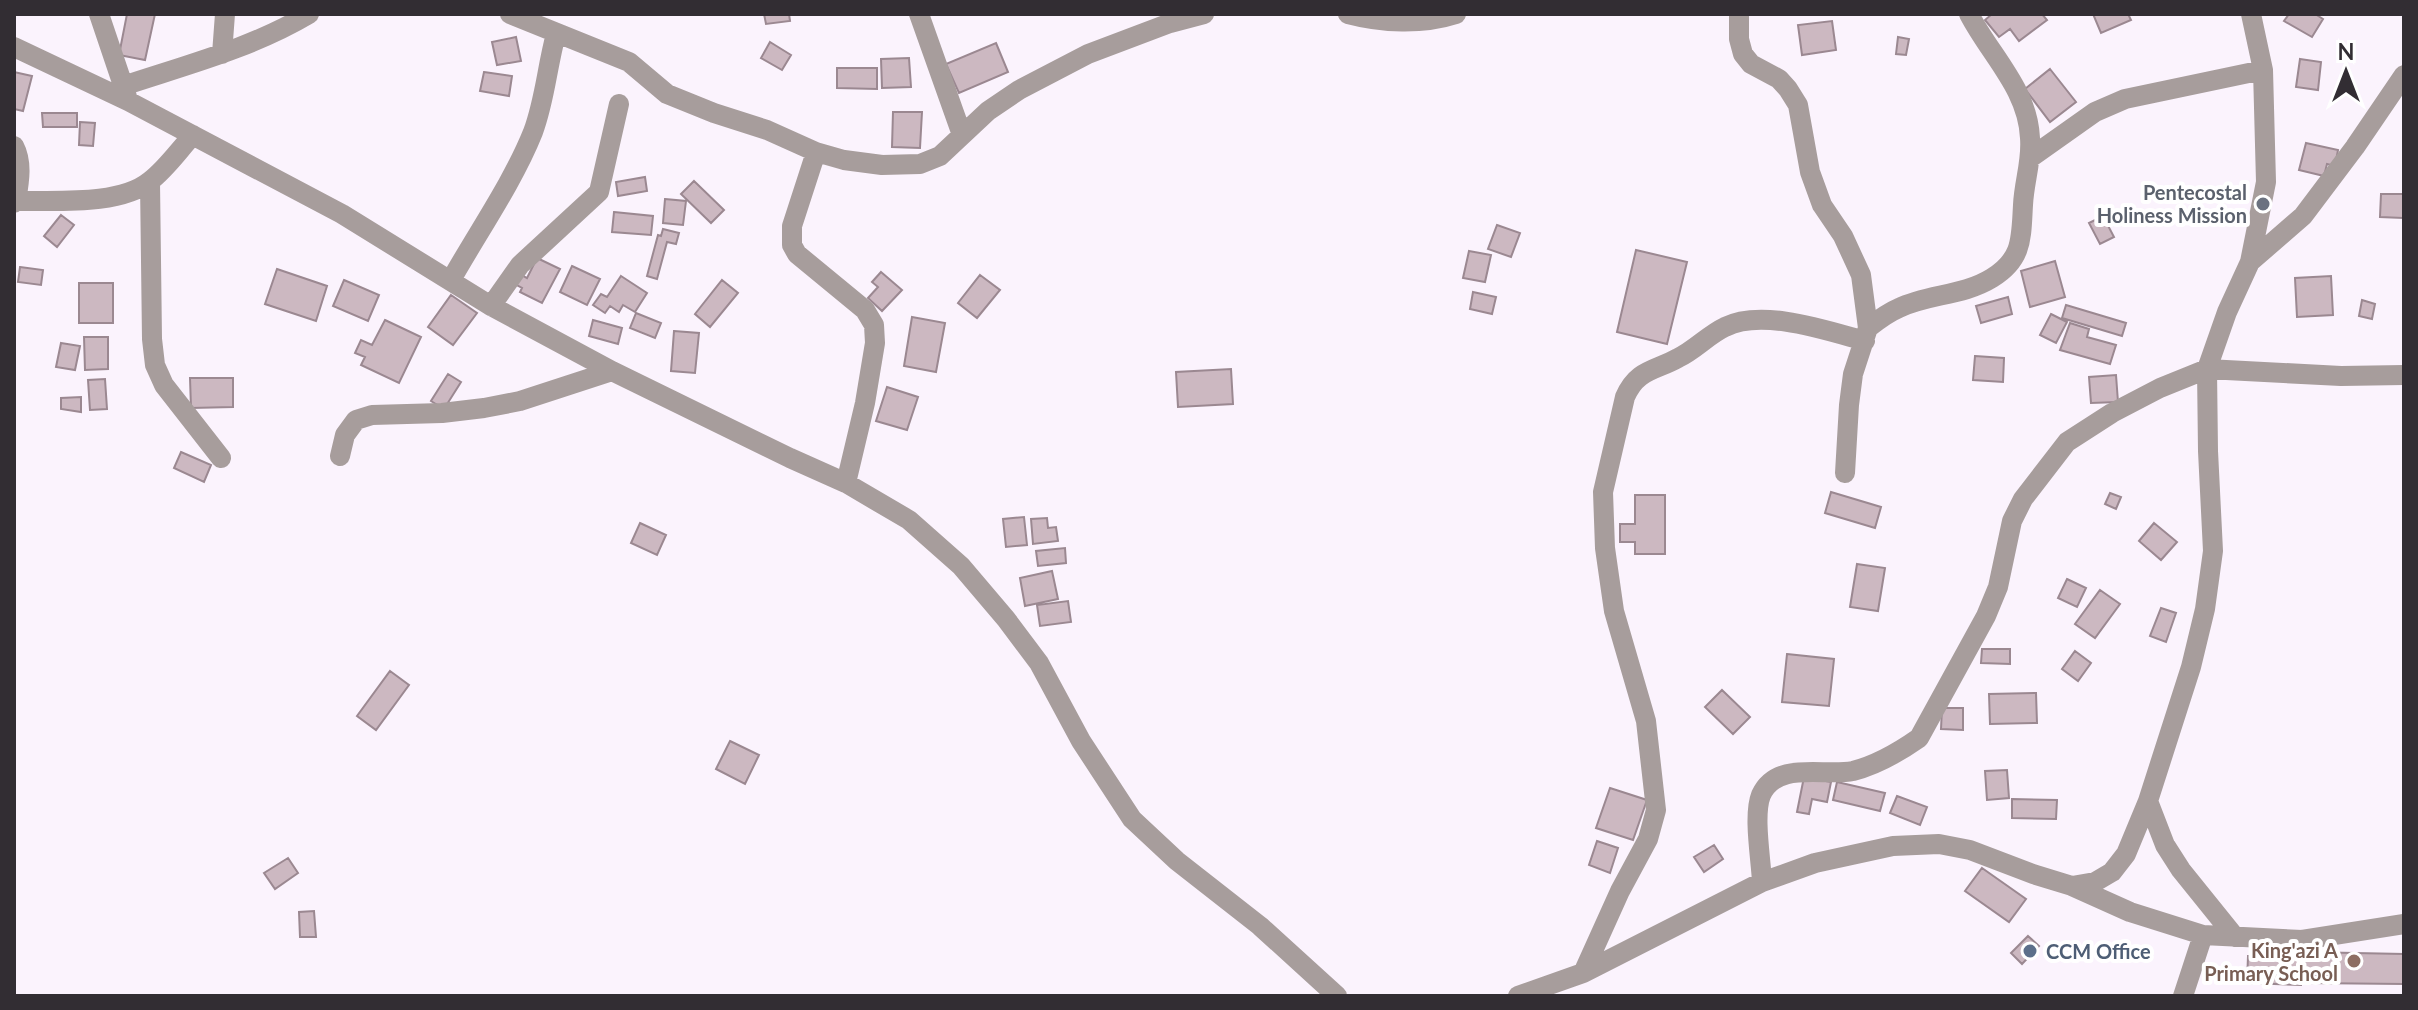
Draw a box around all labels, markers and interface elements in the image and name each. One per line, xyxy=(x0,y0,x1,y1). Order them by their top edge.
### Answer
north arrow xyxy=(2306,32,2386,112)
text: N xyxy=(2338,38,2354,65)
place label: Pentecostal Holiness Mission xyxy=(2097,180,2247,227)
marker: Pentecostal Holiness Mission xyxy=(2254,195,2272,213)
place label: King'azi A Primary School xyxy=(2204,938,2338,985)
place label: CCM Office xyxy=(2046,939,2151,963)
marker: CCM Office xyxy=(2021,942,2039,960)
marker: King'azi A Primary School xyxy=(2345,952,2363,970)

